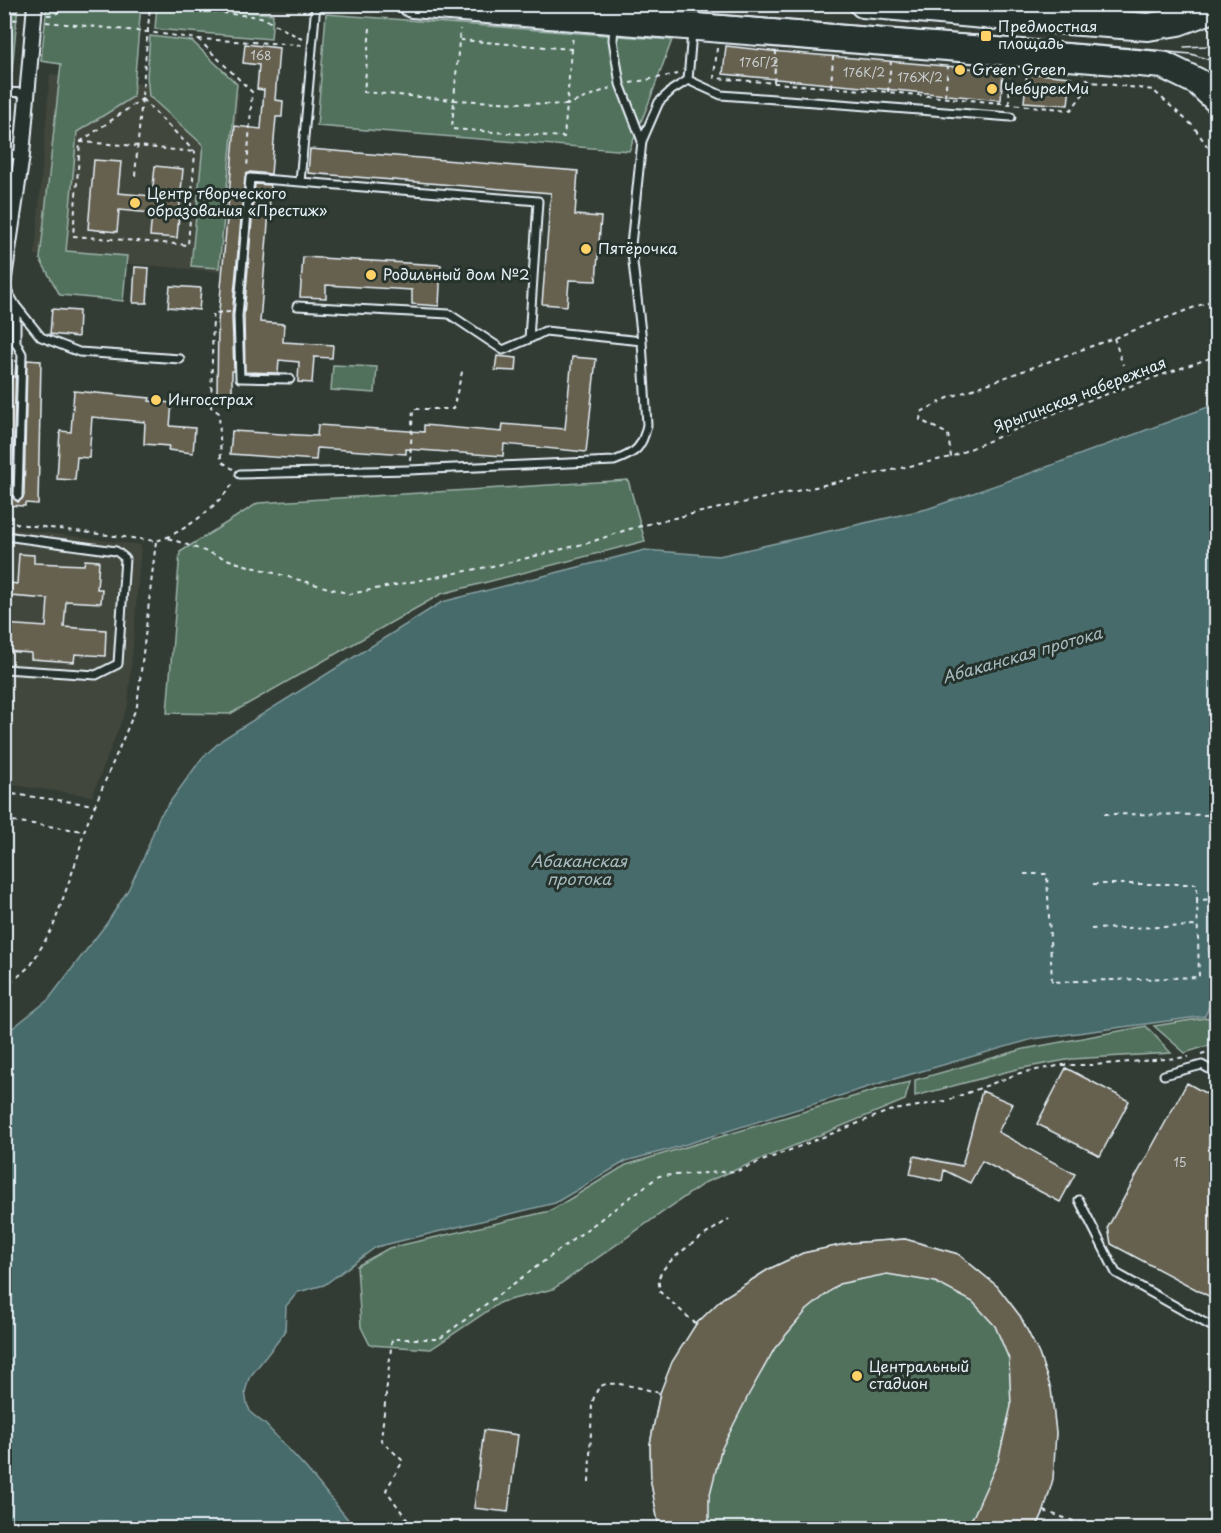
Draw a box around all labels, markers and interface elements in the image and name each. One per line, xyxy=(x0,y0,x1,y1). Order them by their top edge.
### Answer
place label: Предмостная площадь xyxy=(998,14,1097,54)
marker: Предмостная площадь xyxy=(979,29,993,43)
house number: 168 xyxy=(250,46,272,64)
house number: 176Г/2 xyxy=(739,53,779,71)
place label: Green Green xyxy=(972,57,1066,80)
house number: 176К/2 xyxy=(843,63,885,81)
marker: Green Green xyxy=(953,63,967,77)
house number: 176Ж/2 xyxy=(897,68,943,86)
place label: ЧебурекМи xyxy=(1004,76,1089,99)
marker: ЧебурекМи xyxy=(985,82,999,96)
place label: Центр творческого образования «Престиж» xyxy=(147,181,328,221)
marker: Центр творческого образования «Престиж» xyxy=(128,196,142,210)
place label: Пятёрочка xyxy=(598,236,678,259)
marker: Пятёрочка xyxy=(579,242,593,256)
place label: Родильный дом №2 xyxy=(383,262,530,285)
marker: Родильный дом №2 xyxy=(364,268,378,282)
street label: Ярыгинская набережная xyxy=(990,350,1169,437)
place label: Ингосстрах xyxy=(168,387,253,410)
marker: Ингосстрах xyxy=(149,393,163,407)
water label: Абаканская протока xyxy=(939,619,1106,688)
water label: Абаканская протока xyxy=(531,848,629,890)
house number: 15 xyxy=(1173,1153,1187,1171)
place label: Центральный стадион xyxy=(869,1354,969,1394)
marker: Центральный стадион xyxy=(850,1369,864,1383)

